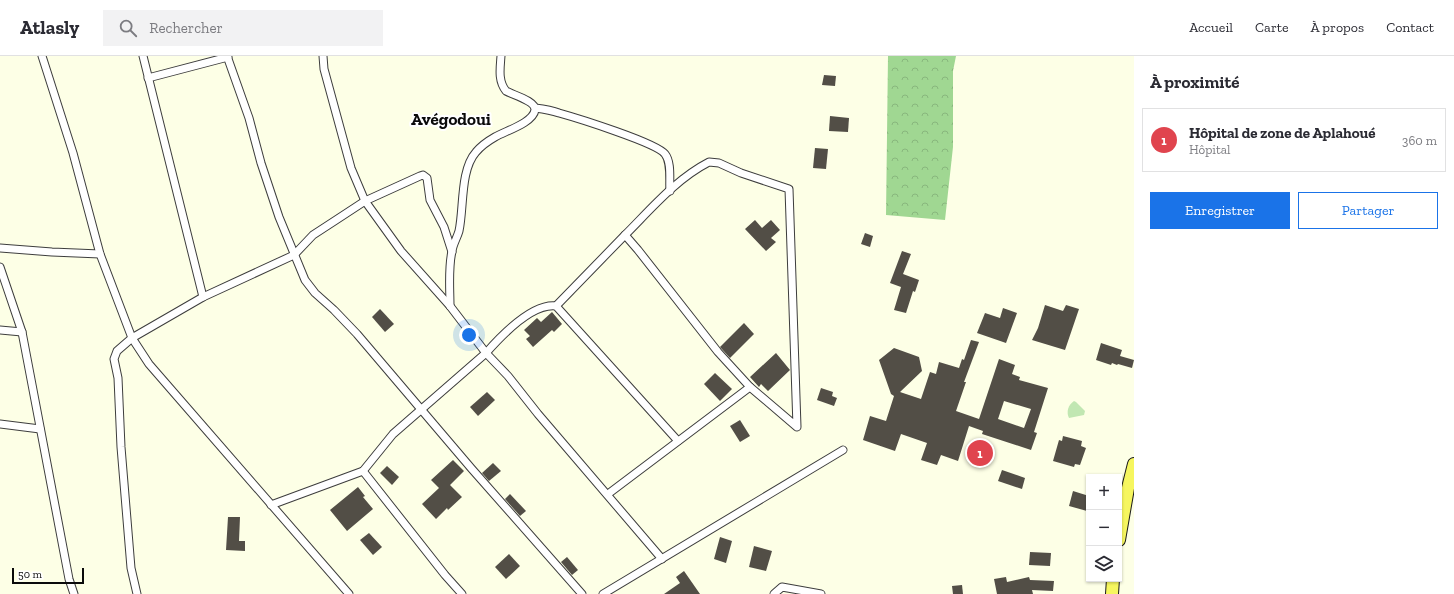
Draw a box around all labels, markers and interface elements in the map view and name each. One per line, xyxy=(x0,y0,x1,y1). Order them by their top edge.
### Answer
search box xyxy=(103,10,383,46)
text: Atlasly xyxy=(20,16,79,39)
icon: search xyxy=(117,17,139,39)
text: Rechercher xyxy=(149,19,223,37)
text: Accueil xyxy=(1189,19,1233,36)
text: Carte xyxy=(1255,19,1289,36)
text: À propos xyxy=(1311,19,1364,36)
text: Contact xyxy=(1386,19,1434,36)
text: À proximité xyxy=(1150,72,1239,92)
district label: Avégodoui xyxy=(411,109,491,129)
text: Hôpital de zone de Aplahoué xyxy=(1189,124,1376,142)
text: 1 xyxy=(1161,133,1167,148)
text: 360 m xyxy=(1402,133,1437,148)
text: Hôpital xyxy=(1189,142,1231,157)
button: Enregistrer xyxy=(1150,192,1290,229)
button: Partager xyxy=(1298,192,1438,229)
your location xyxy=(459,325,479,345)
pin: 1 xyxy=(967,438,993,468)
map controls xyxy=(1086,474,1122,582)
button: + xyxy=(1086,474,1122,510)
button: − xyxy=(1086,510,1122,546)
button: layers xyxy=(1086,546,1122,582)
scale bar xyxy=(12,566,84,585)
text: 50 m xyxy=(18,568,42,581)

